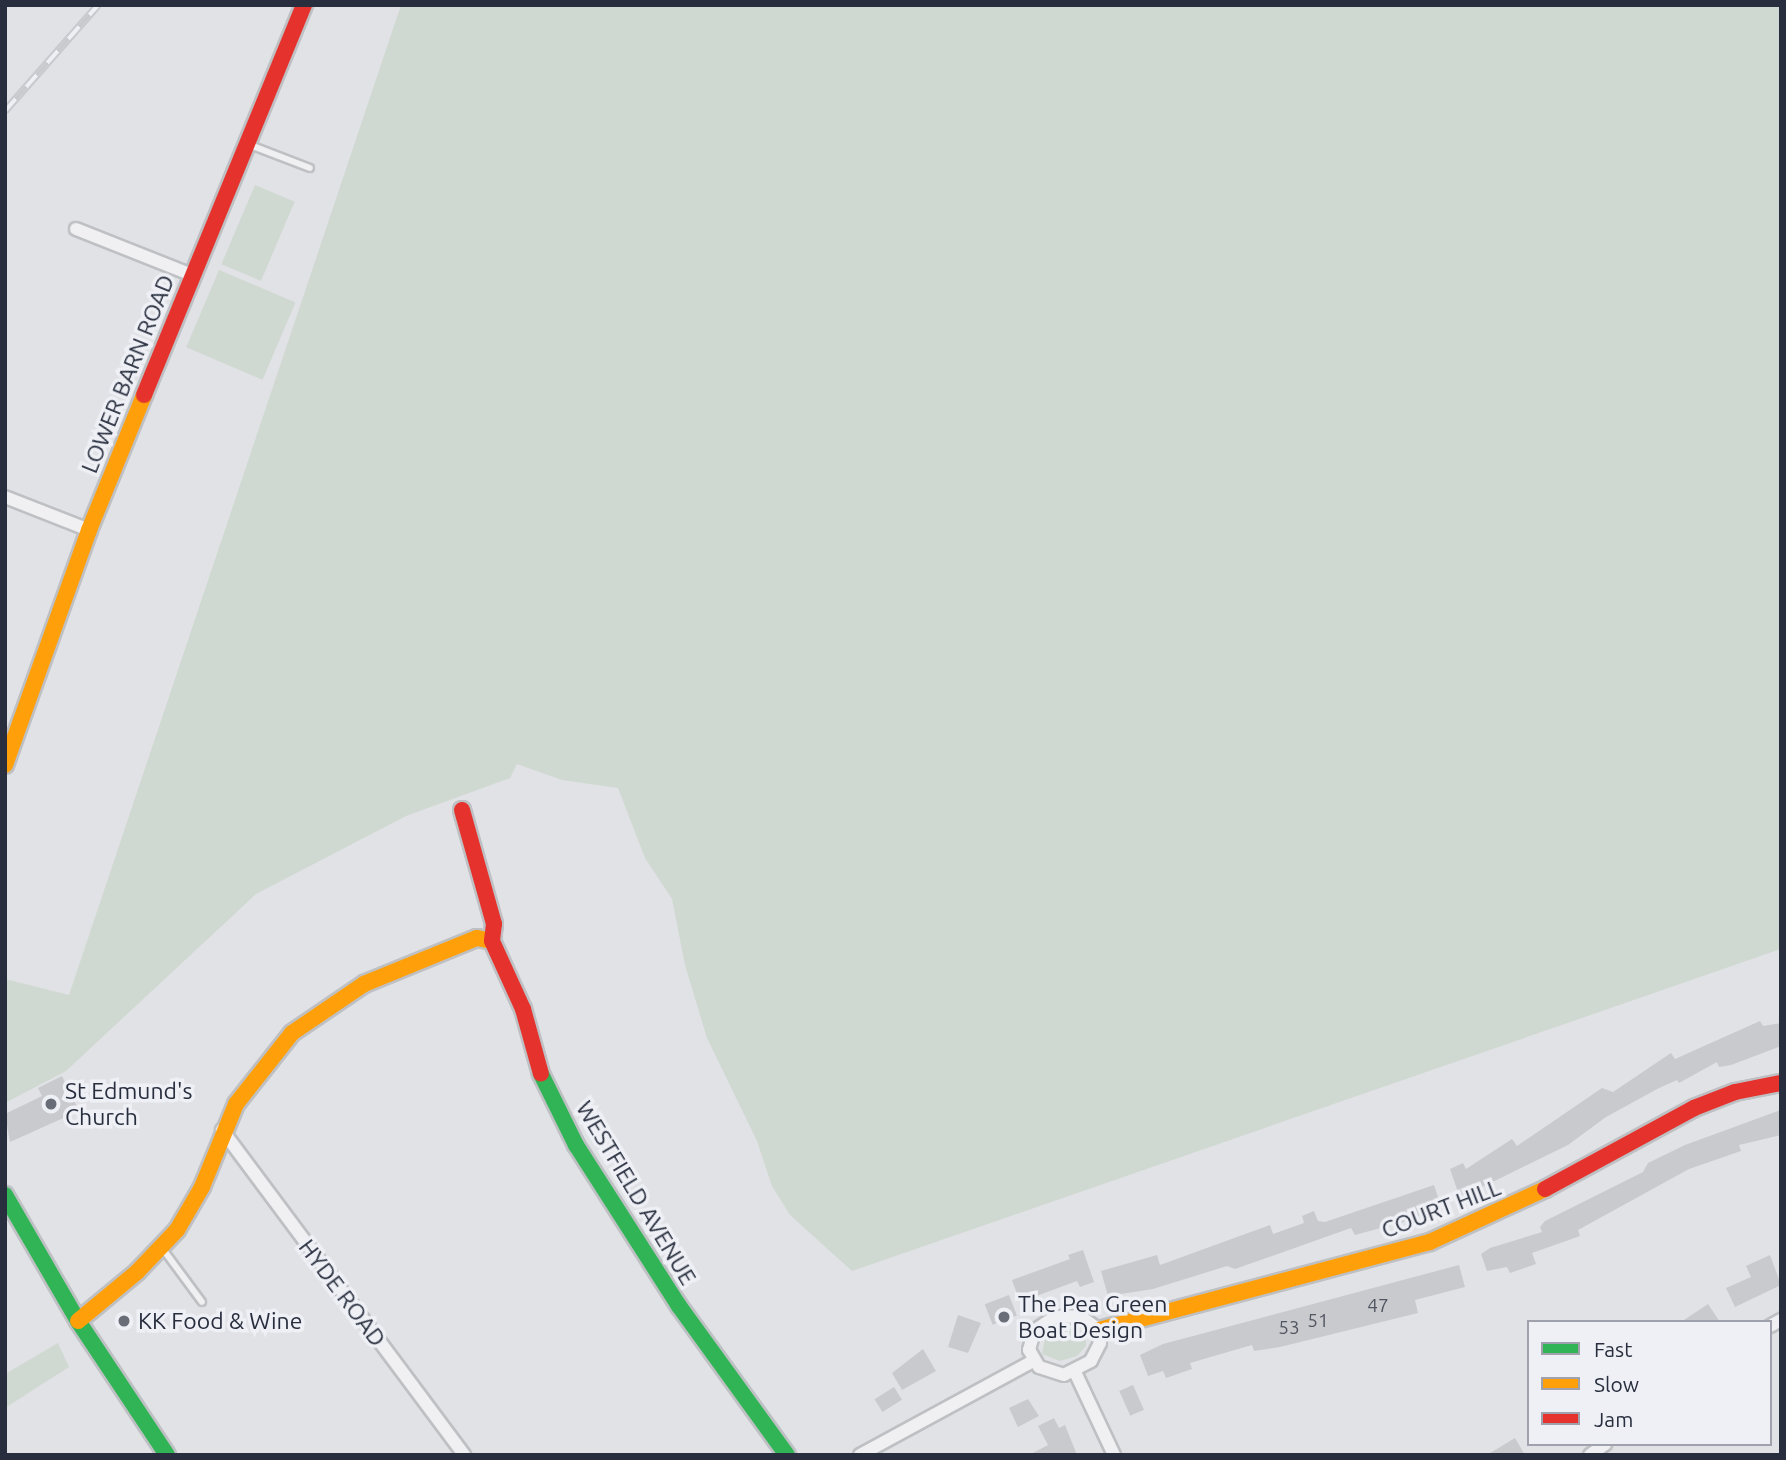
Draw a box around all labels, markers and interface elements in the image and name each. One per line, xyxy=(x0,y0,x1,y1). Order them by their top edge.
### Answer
street label: LOWER BARN ROAD xyxy=(76,271,180,477)
place label: St Edmund's Church xyxy=(65,1077,193,1131)
marker: St Edmund's Church xyxy=(43,1096,59,1112)
street label: WESTFIELD AVENUE xyxy=(570,1096,702,1290)
street label: COURT HILL xyxy=(1378,1174,1504,1244)
street label: HYDE ROAD xyxy=(293,1234,391,1352)
place label: The Pea Green Boat Design xyxy=(1018,1290,1167,1344)
house number: 47 xyxy=(1367,1295,1389,1317)
place label: KK Food & Wine xyxy=(138,1307,302,1335)
marker: The Pea Green Boat Design xyxy=(996,1309,1012,1325)
house number: 51 xyxy=(1307,1310,1329,1332)
marker: KK Food & Wine xyxy=(116,1313,132,1329)
house number: 53 xyxy=(1278,1317,1300,1339)
legend xyxy=(1527,1320,1772,1446)
text: Fast xyxy=(1594,1337,1632,1361)
text: Slow xyxy=(1594,1372,1639,1396)
text: Jam xyxy=(1594,1407,1633,1431)

